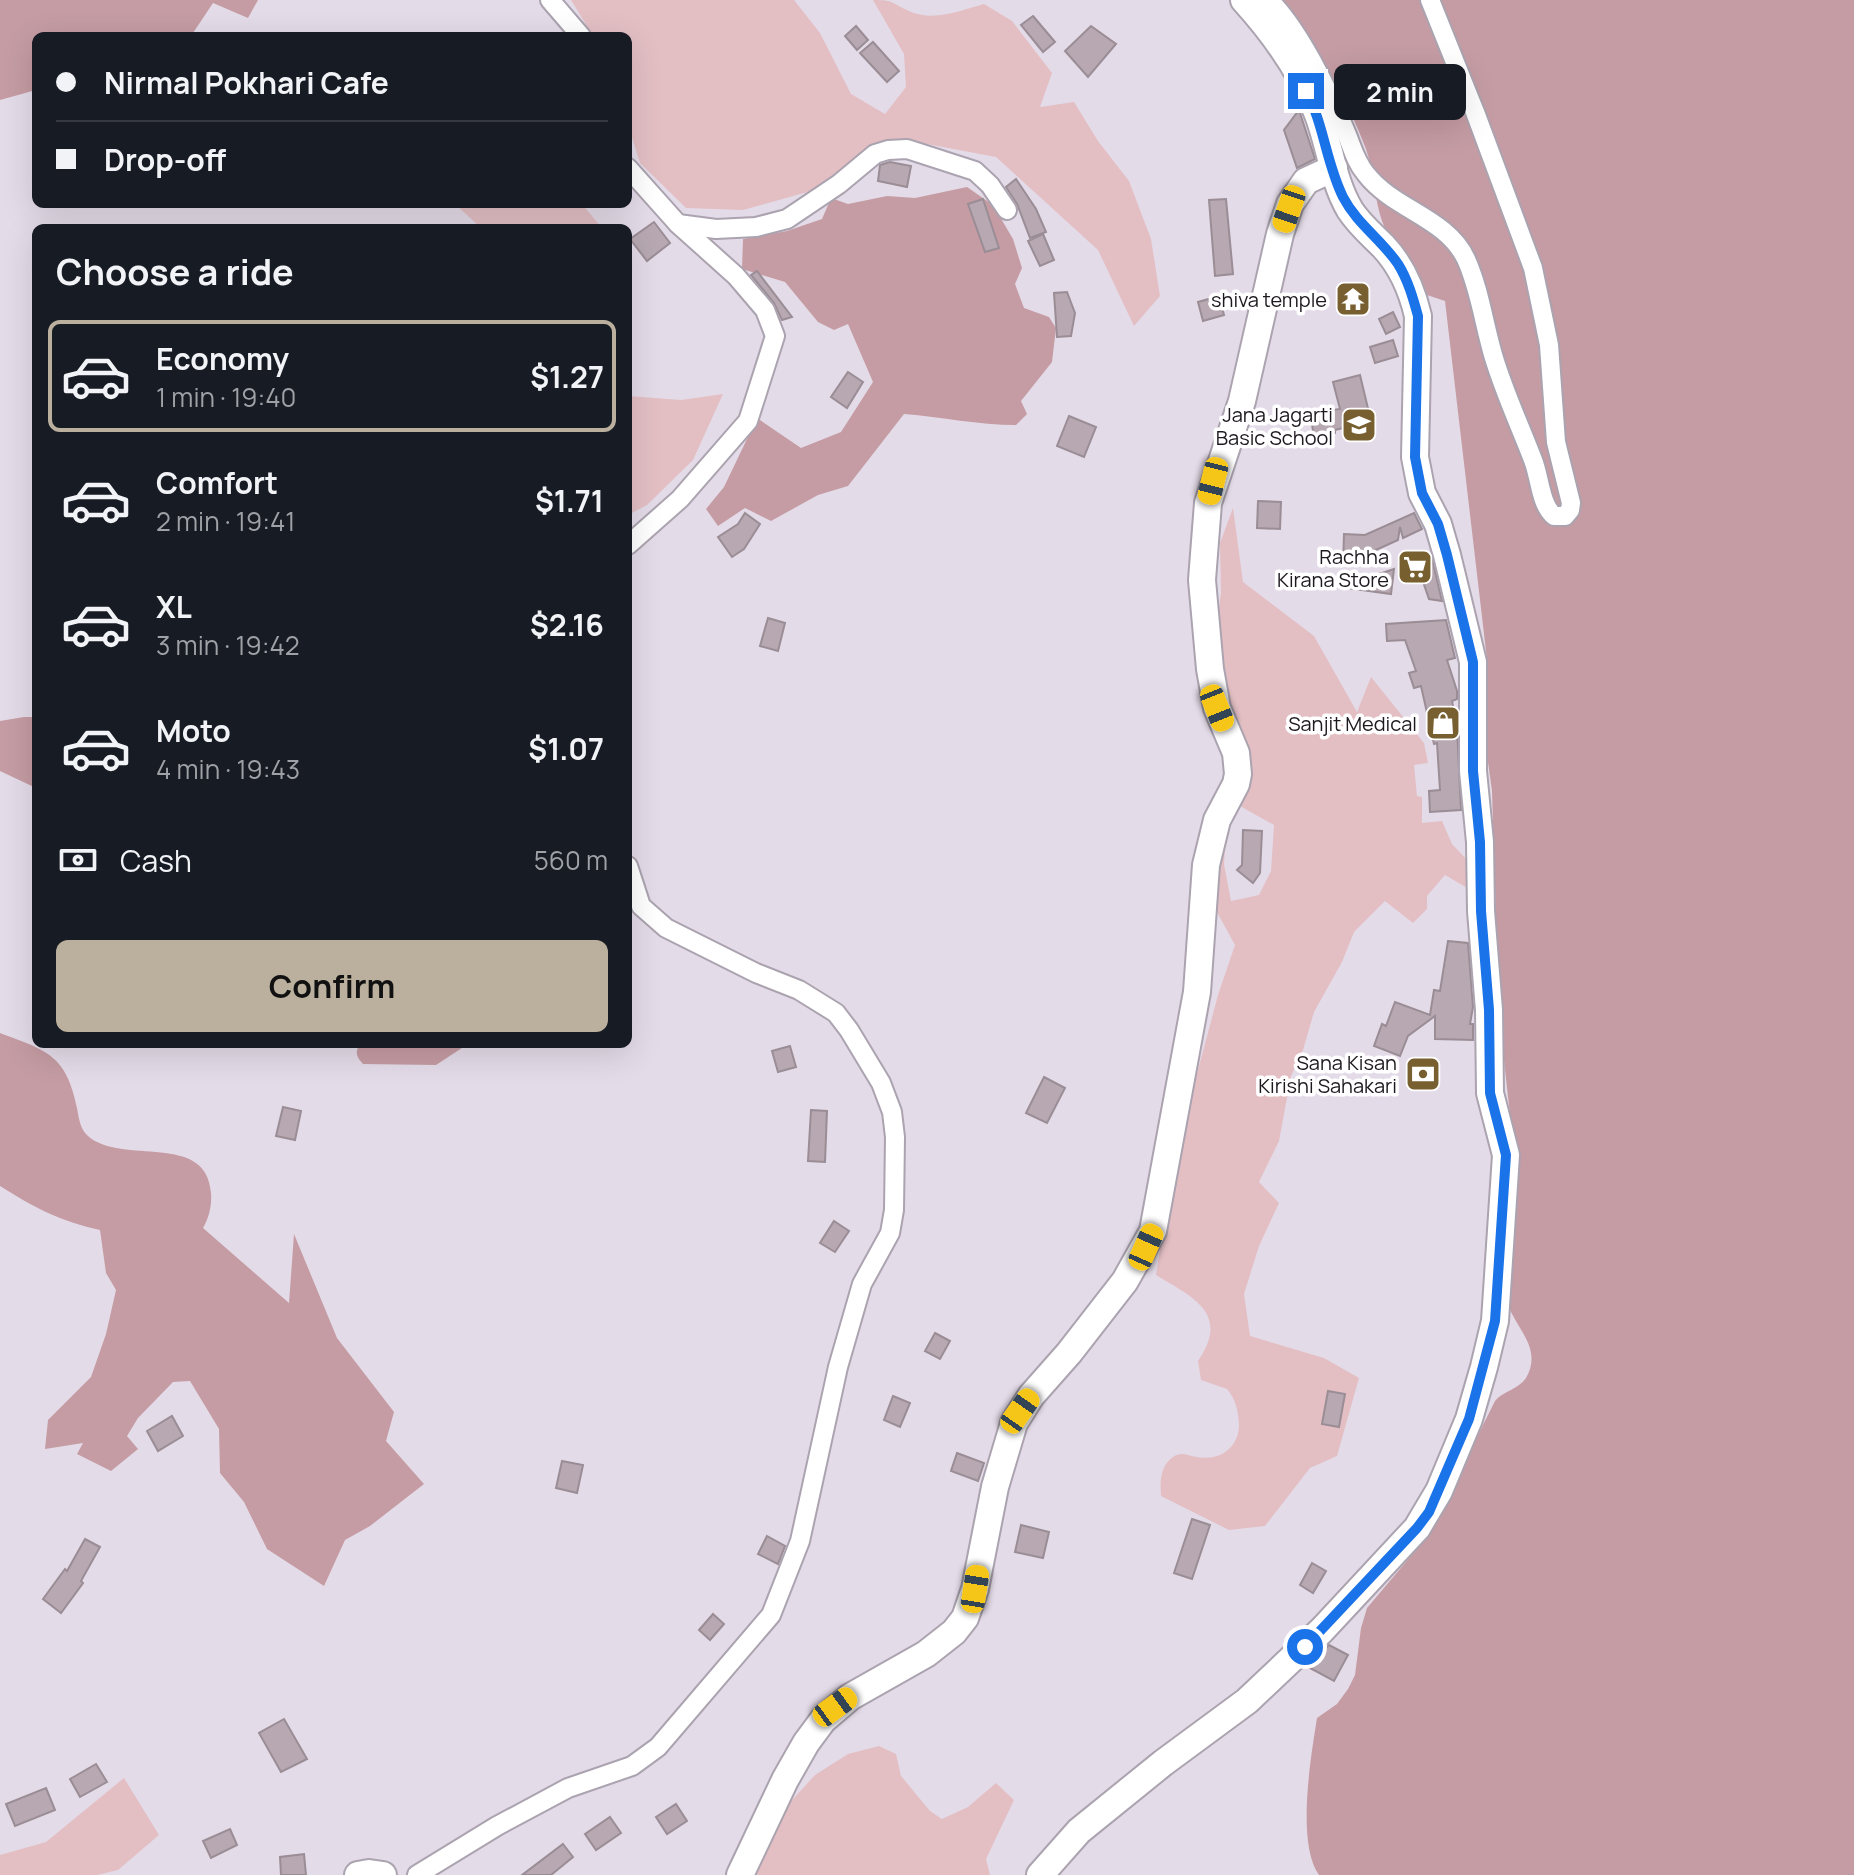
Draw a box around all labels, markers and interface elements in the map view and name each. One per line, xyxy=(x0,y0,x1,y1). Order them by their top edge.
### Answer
text: Nirmal Pokhari Cafe xyxy=(104,62,389,103)
callout: 2 min xyxy=(1334,63,1466,119)
route end xyxy=(1288,73,1324,109)
text: 2 min xyxy=(1366,74,1434,110)
text: Drop-off xyxy=(104,139,226,180)
car xyxy=(1270,182,1308,236)
text: Choose a ride xyxy=(56,247,294,296)
temple icon: shiva temple xyxy=(1334,280,1372,318)
place label: shiva temple xyxy=(1211,286,1327,313)
text: Economy xyxy=(156,338,289,379)
icon: car xyxy=(60,340,132,412)
text: $1.27 xyxy=(530,356,604,397)
text: 1 min · 19:40 xyxy=(156,379,296,415)
place label: Jana Jagarti Basic School xyxy=(1216,401,1333,451)
school or university icon: Jana Jagarti Basic School xyxy=(1340,406,1378,444)
car xyxy=(1196,455,1230,507)
text: Comfort xyxy=(156,462,278,503)
icon: car xyxy=(60,464,132,536)
text: $1.71 xyxy=(535,480,604,521)
text: 2 min · 19:41 xyxy=(156,503,295,539)
place label: Rachha Kirana Store xyxy=(1277,543,1389,593)
supermarket icon: Rachha Kirana Store xyxy=(1396,548,1434,586)
text: XL xyxy=(156,586,192,627)
icon: car xyxy=(60,588,132,660)
text: $2.16 xyxy=(530,604,604,645)
text: 3 min · 19:42 xyxy=(156,627,300,663)
car xyxy=(1197,681,1237,735)
shop icon: Sanjit Medical xyxy=(1424,704,1462,742)
text: Moto xyxy=(156,710,231,751)
place label: Sanjit Medical xyxy=(1288,710,1417,737)
icon: car xyxy=(60,712,132,784)
text: $1.07 xyxy=(528,728,604,769)
text: 4 min · 19:43 xyxy=(156,751,300,787)
icon: cash xyxy=(56,838,100,882)
text: Cash xyxy=(120,840,192,881)
text: 560 m xyxy=(534,842,608,878)
button: Confirm xyxy=(56,940,608,1032)
place label: Sana Kisan Kirishi Sahakari xyxy=(1258,1049,1397,1099)
bank icon: Sana Kisan Kirishi Sahakari xyxy=(1404,1055,1442,1093)
car xyxy=(1125,1220,1167,1274)
car xyxy=(996,1384,1044,1438)
car xyxy=(959,1563,991,1615)
route start xyxy=(1287,1629,1323,1665)
car xyxy=(809,1683,861,1731)

